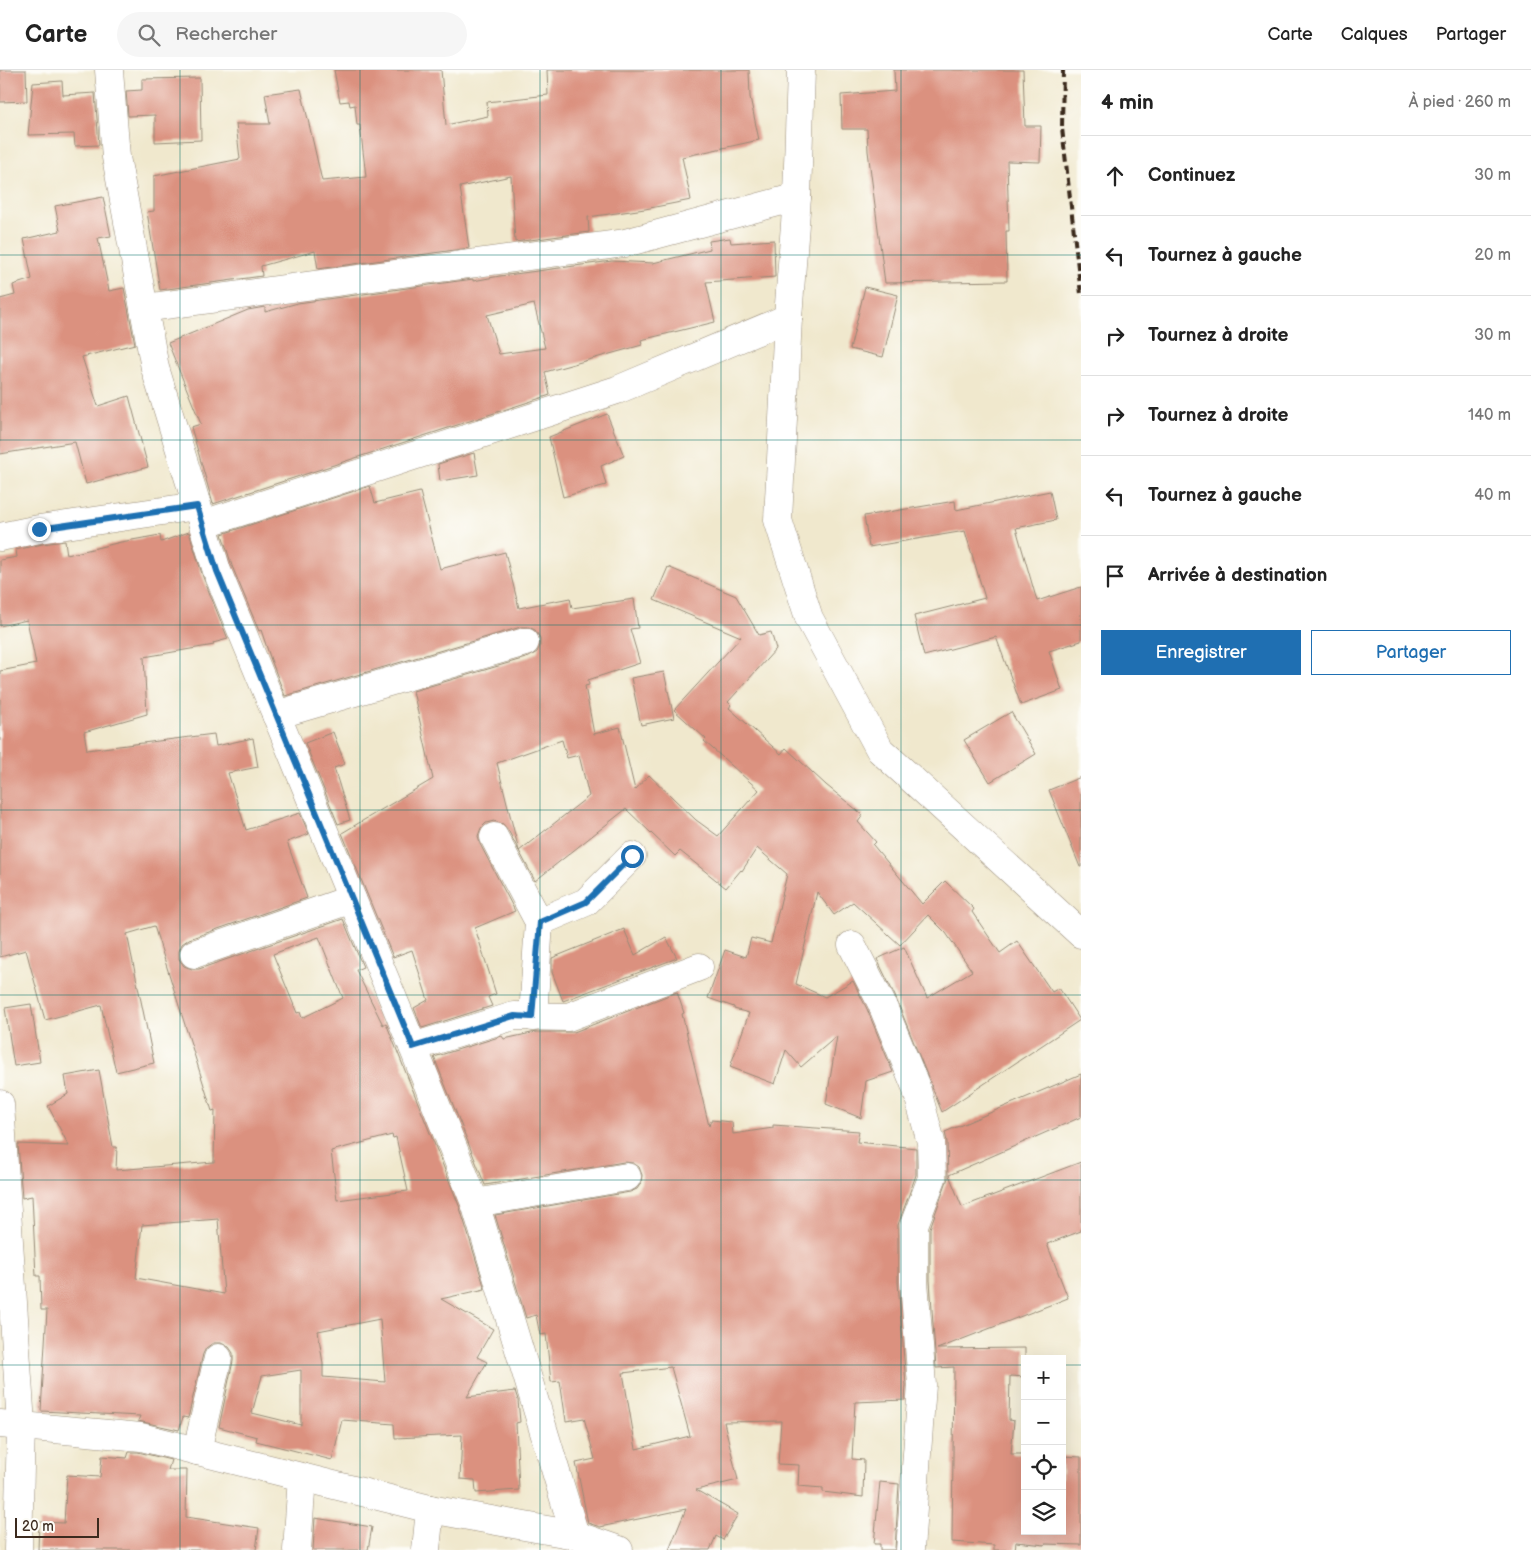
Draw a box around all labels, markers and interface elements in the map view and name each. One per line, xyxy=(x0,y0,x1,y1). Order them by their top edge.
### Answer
search box xyxy=(117,12,467,57)
text: Carte xyxy=(25,20,87,49)
icon: search xyxy=(135,21,163,49)
text: Rechercher xyxy=(175,23,277,46)
text: Carte xyxy=(1267,24,1313,45)
text: Calques xyxy=(1341,24,1408,45)
text: Partager xyxy=(1436,24,1506,45)
text: 4 min xyxy=(1101,90,1154,115)
text: À pied · 260 m xyxy=(1409,93,1511,112)
icon: ahead xyxy=(1101,162,1129,190)
text: Continuez xyxy=(1148,164,1235,187)
text: 30 m xyxy=(1474,166,1511,185)
icon: left xyxy=(1101,242,1129,270)
text: Tournez à gauche xyxy=(1148,244,1302,267)
text: 20 m xyxy=(1475,246,1511,265)
icon: right xyxy=(1101,322,1129,350)
text: Tournez à droite xyxy=(1148,324,1289,347)
text: 30 m xyxy=(1474,326,1511,345)
icon: right xyxy=(1101,402,1129,430)
text: Tournez à droite xyxy=(1148,404,1289,427)
text: 140 m xyxy=(1468,406,1511,425)
icon: left xyxy=(1101,482,1129,510)
text: Tournez à gauche xyxy=(1148,484,1302,507)
text: 40 m xyxy=(1474,486,1511,505)
route end xyxy=(28,518,51,541)
icon: arrive xyxy=(1101,562,1129,590)
text: Arrivée à destination xyxy=(1148,564,1327,587)
button: Enregistrer xyxy=(1101,630,1301,675)
button: Partager xyxy=(1311,630,1511,675)
route start xyxy=(621,845,644,868)
map controls xyxy=(1021,1355,1066,1535)
button: + xyxy=(1021,1355,1066,1400)
button: − xyxy=(1021,1400,1066,1445)
button: locate xyxy=(1021,1445,1066,1490)
button: layers xyxy=(1021,1490,1066,1535)
scale bar xyxy=(15,1515,99,1538)
text: 20 m xyxy=(22,1518,54,1535)

